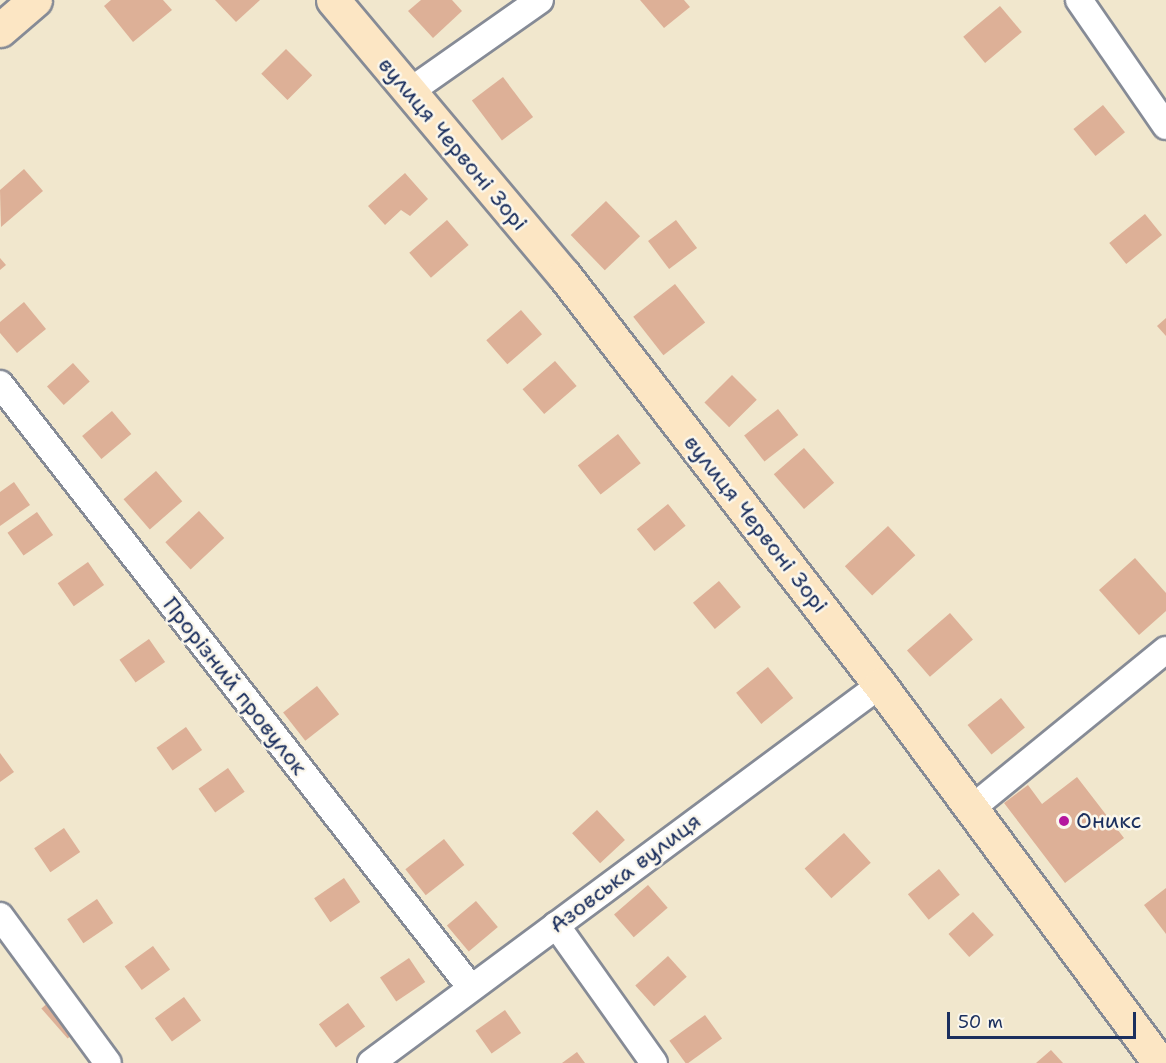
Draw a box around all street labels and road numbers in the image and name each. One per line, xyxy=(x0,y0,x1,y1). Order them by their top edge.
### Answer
street label: вулиця Червоні Зорі xyxy=(373,52,533,236)
street label: вулиця Червоні Зорі xyxy=(678,430,834,618)
street label: Прорізний провулок xyxy=(157,592,313,780)
street label: Азовська вулиця xyxy=(544,808,706,938)

